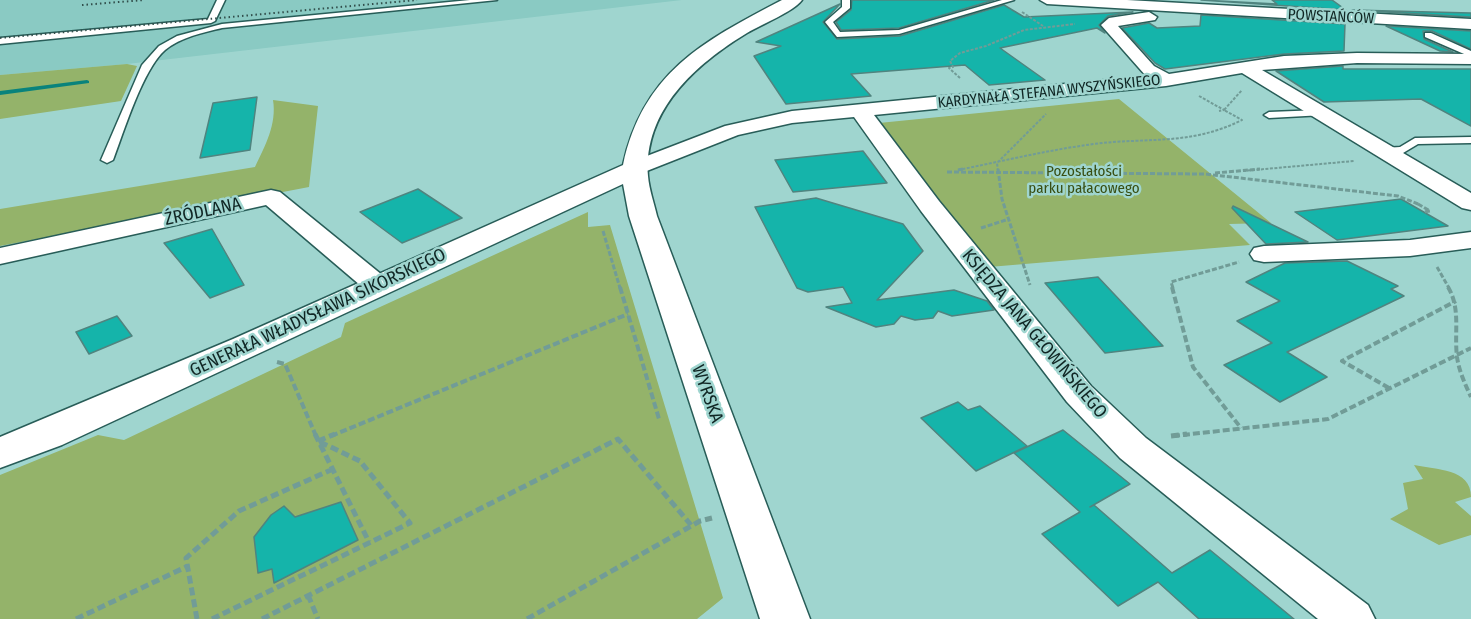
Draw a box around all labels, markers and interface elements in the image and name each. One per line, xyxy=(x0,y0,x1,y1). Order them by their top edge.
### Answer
street label: POWSTAŃCÓW xyxy=(1287,6,1375,28)
street label: KARDYNAŁA STEFANA WYSZYŃSKIEGO xyxy=(937,71,1161,113)
park label: Pozostałości parku pałacowego xyxy=(1028,163,1140,198)
street label: ŹRÓDLANA xyxy=(163,193,243,231)
street label: GENERAŁA WŁADYSŁAWA SIKORSKIEGO xyxy=(187,244,449,382)
street label: KSIĘDZA JANA GŁOWIŃSKIEGO xyxy=(957,245,1111,423)
street label: WYRSKA xyxy=(687,362,727,426)

